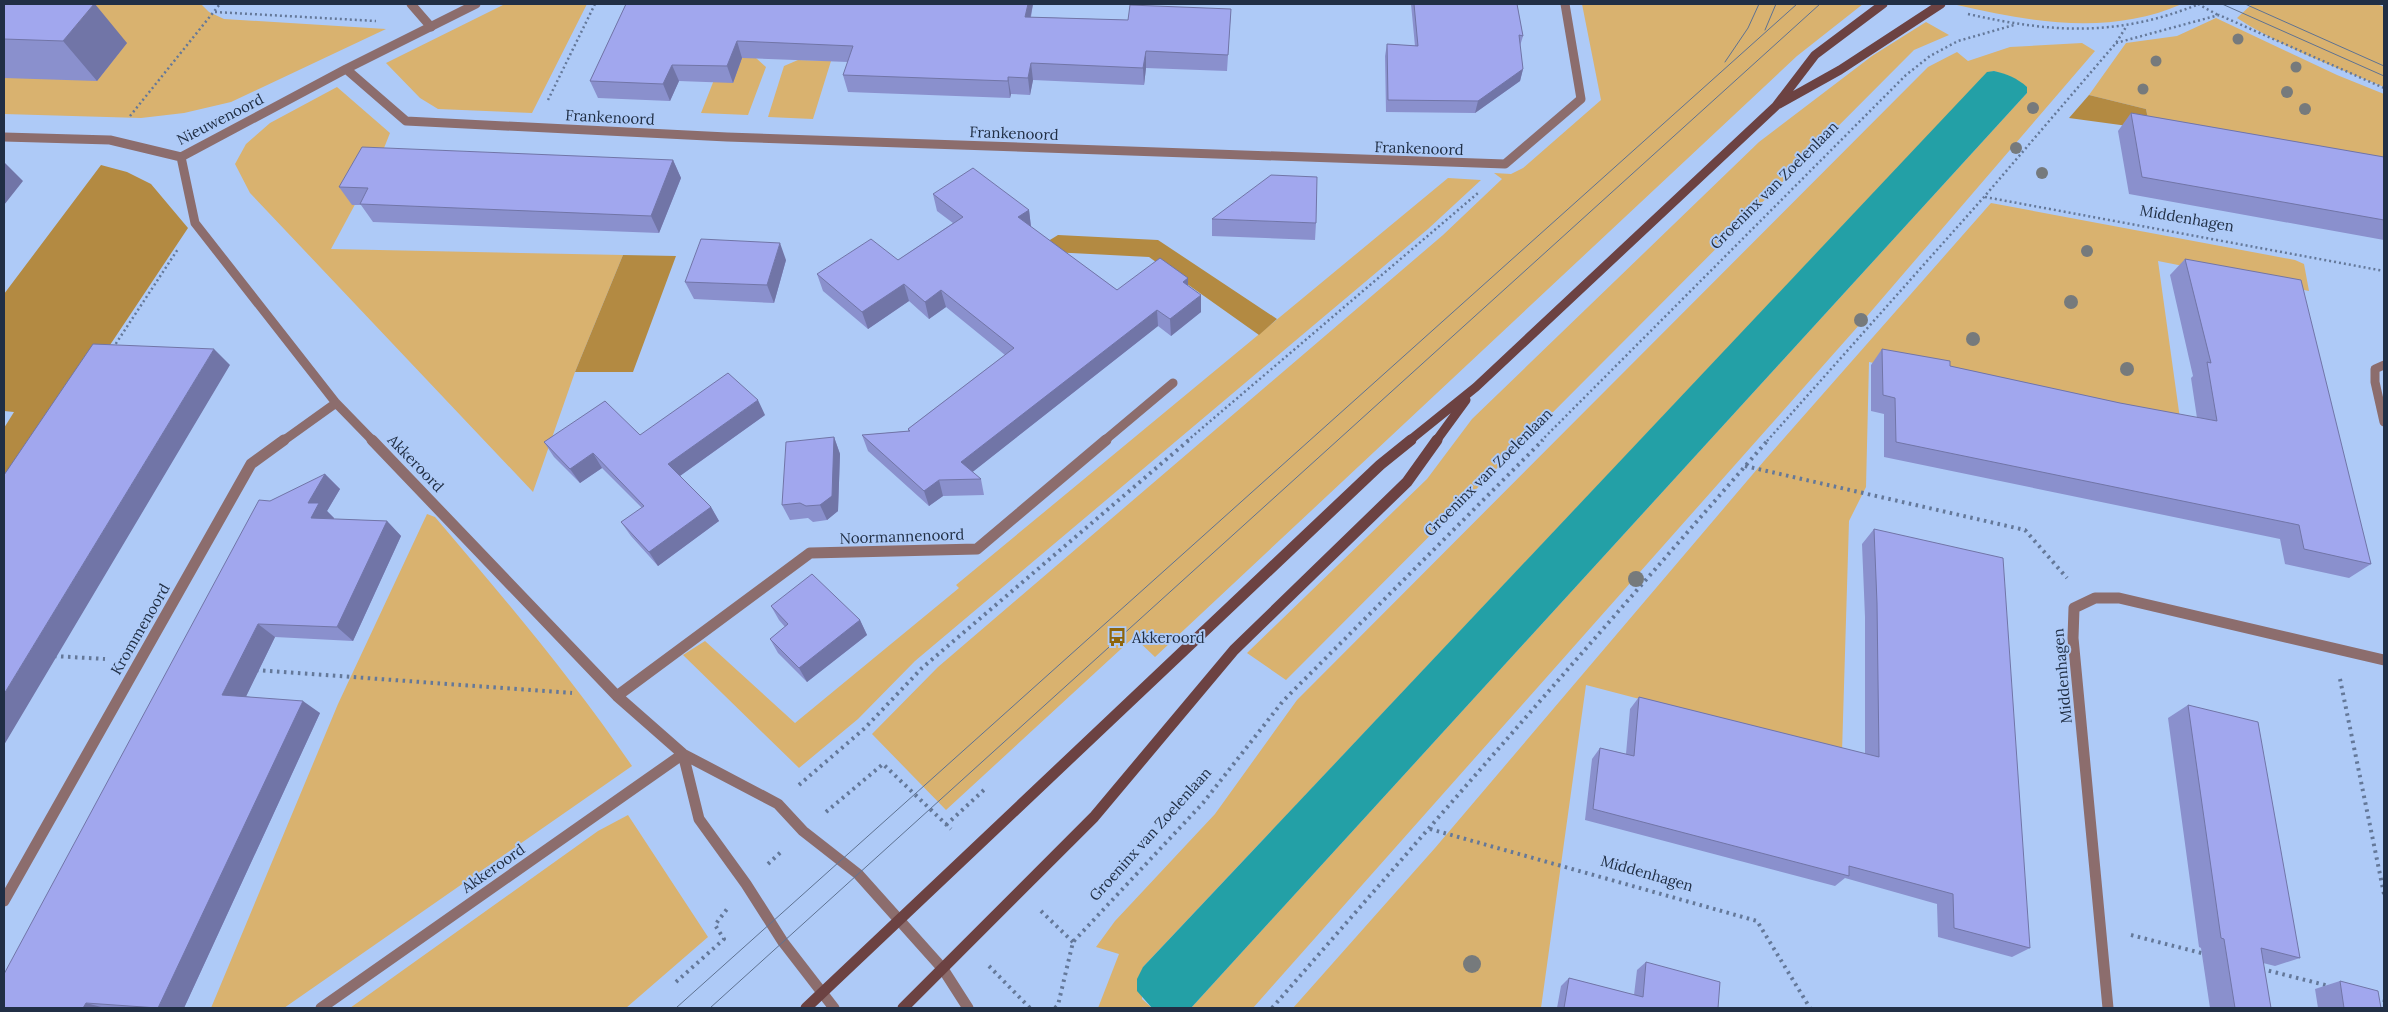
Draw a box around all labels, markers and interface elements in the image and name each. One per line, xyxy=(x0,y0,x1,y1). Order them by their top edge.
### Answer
street label: Nieuwenoord xyxy=(174,89,266,149)
street label: Frankenoord xyxy=(565,105,655,129)
street label: Groeninx van Zoelenlaan xyxy=(1706,117,1842,253)
street label: Frankenoord xyxy=(969,122,1059,144)
street label: Frankenoord xyxy=(1374,137,1464,159)
street label: Middenhagen xyxy=(2138,200,2236,236)
street label: Groeninx van Zoelenlaan xyxy=(1420,404,1556,540)
street label: Akkeroord xyxy=(383,429,448,496)
street label: Noormannenoord xyxy=(839,524,965,548)
street label: Krommenoord xyxy=(106,580,174,678)
bus stop icon: Akkeroord xyxy=(1106,626,1128,648)
place label: Akkeroord xyxy=(1131,628,1205,647)
street label: Middenhagen xyxy=(2048,628,2076,724)
street label: Groeninx van Zoelenlaan xyxy=(1085,763,1215,905)
street label: Akkeroord xyxy=(457,839,528,897)
street label: Middenhagen xyxy=(1599,851,1695,895)

